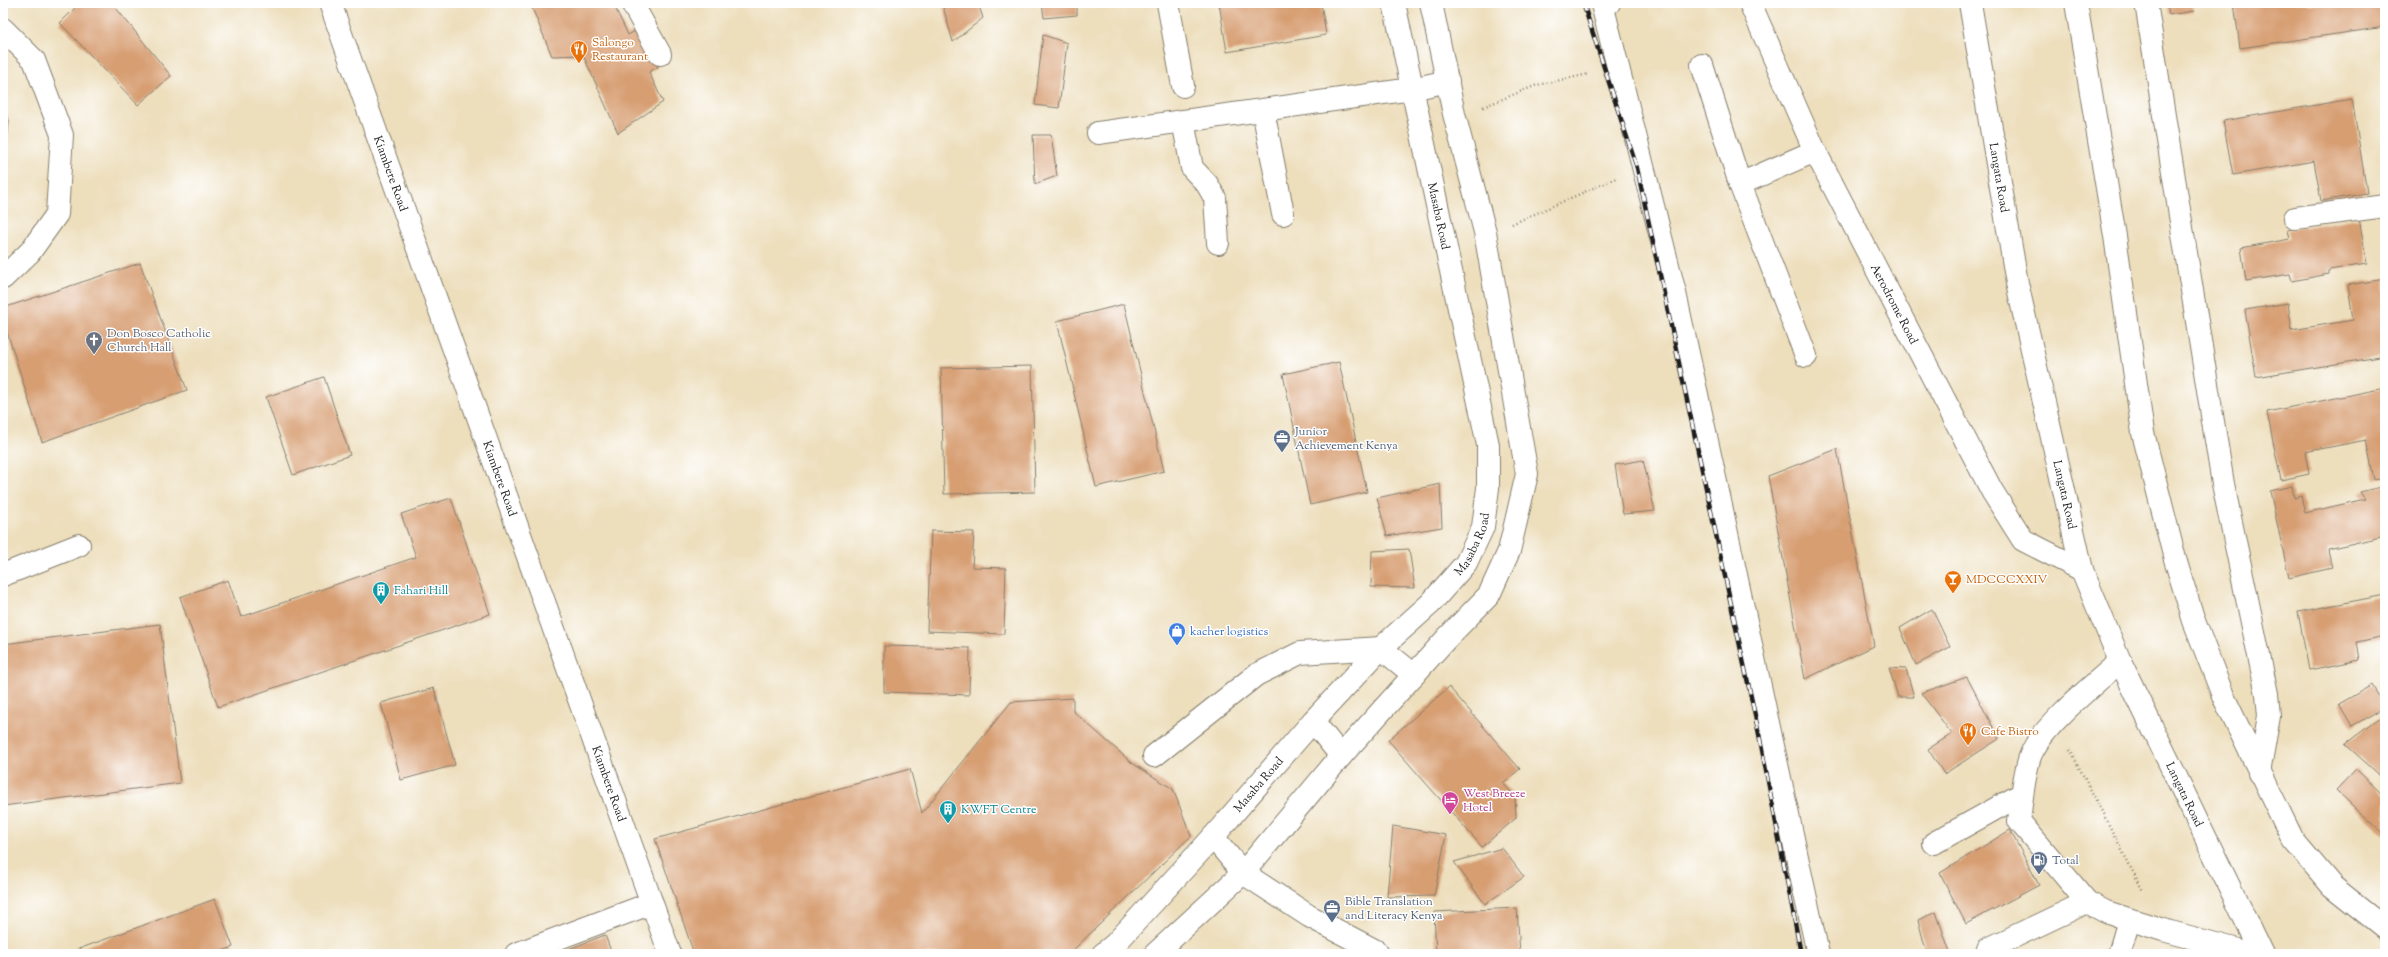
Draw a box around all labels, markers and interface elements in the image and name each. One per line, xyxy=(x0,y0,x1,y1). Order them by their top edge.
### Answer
place label: Salongo Restaurant xyxy=(592,34,648,66)
restaurant icon: Salongo Restaurant xyxy=(569,39,589,64)
street label: Kiambere Road xyxy=(368,133,412,214)
street label: Langata Road xyxy=(1984,142,2013,214)
street label: Masaba Road xyxy=(1422,181,1454,252)
street label: Aerodrome Road xyxy=(1865,261,1922,348)
place label: Don Bosco Catholic Church Hall xyxy=(107,325,211,357)
church icon: Don Bosco Catholic Church Hall xyxy=(84,330,104,355)
place label: Junior Achievement Kenya xyxy=(1294,423,1398,455)
office icon: Junior Achievement Kenya xyxy=(1272,428,1292,453)
street label: Kiambere Road xyxy=(477,438,521,519)
street label: Langata Road xyxy=(2047,459,2081,531)
street label: Masaba Road xyxy=(1451,512,1495,580)
bar icon: MDCCCXXIV xyxy=(1943,569,1963,594)
place label: MDCCCXXIV xyxy=(1966,571,2048,589)
building icon: Fahari Hill xyxy=(371,580,391,605)
place label: Fahari Hill xyxy=(394,582,449,600)
shop icon: kacher logistics xyxy=(1167,621,1187,646)
place label: kacher logistics xyxy=(1190,623,1268,641)
restaurant icon: Cafe Bistro xyxy=(1958,721,1978,746)
place label: Cafe Bistro xyxy=(1981,723,2039,741)
street label: Kiambere Road xyxy=(586,744,630,825)
street label: Masaba Road xyxy=(1230,753,1288,817)
street label: Langata Road xyxy=(2160,759,2207,831)
place label: West Breeze Hotel xyxy=(1463,785,1526,817)
hotel icon: West Breeze Hotel xyxy=(1440,790,1460,815)
building icon: KWFT Centre xyxy=(938,799,958,824)
place label: KWFT Centre xyxy=(961,801,1037,819)
fuel station icon: Total xyxy=(2029,850,2049,875)
place label: Total xyxy=(2052,852,2080,870)
place label: Bible Translation and Literacy Kenya xyxy=(1345,893,1443,925)
office icon: Bible Translation and Literacy Kenya xyxy=(1322,898,1342,923)

